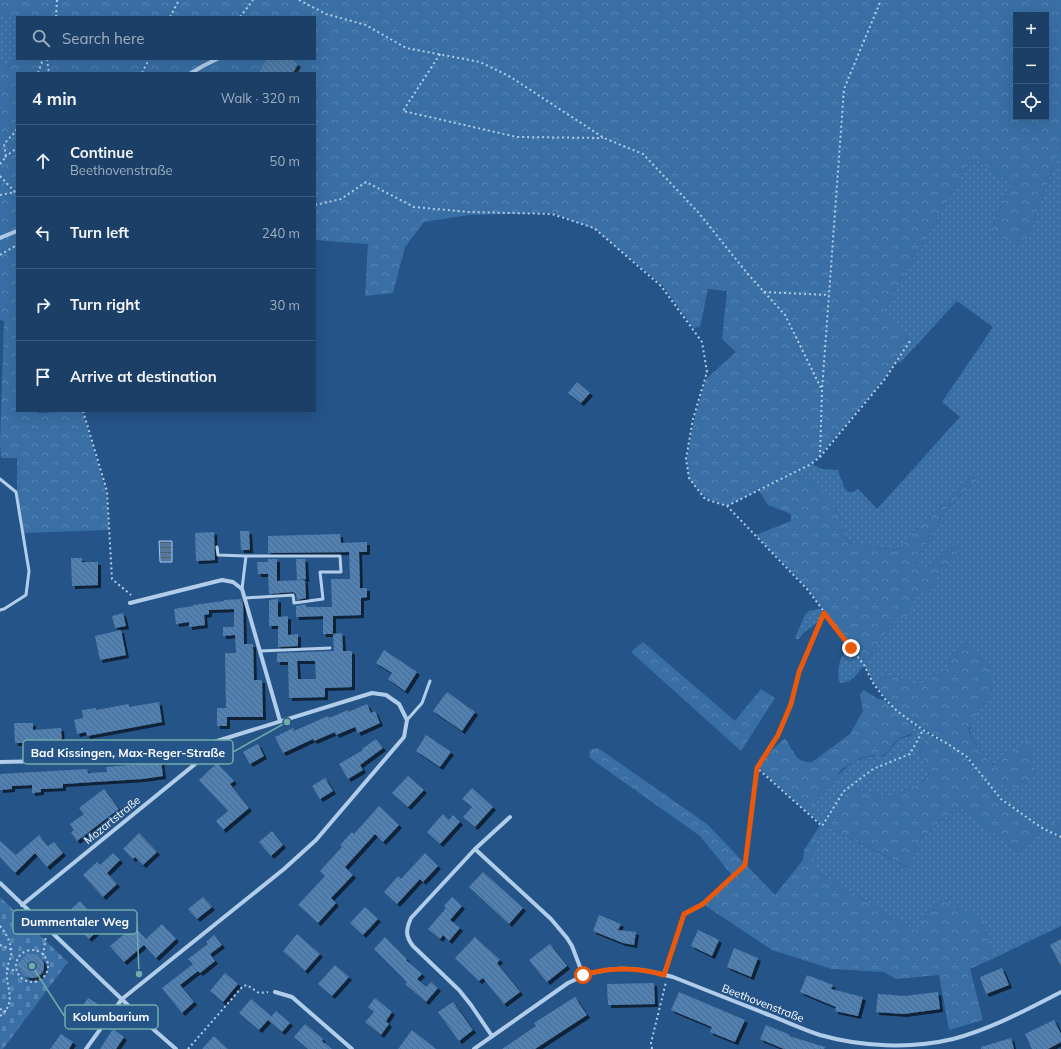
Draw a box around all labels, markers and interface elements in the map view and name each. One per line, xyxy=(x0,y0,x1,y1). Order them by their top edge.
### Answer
map controls xyxy=(1013,12,1049,120)
button: + xyxy=(1013,12,1049,48)
search box xyxy=(16,16,316,60)
icon: search xyxy=(30,27,52,49)
text: Search here xyxy=(62,29,144,48)
button: − xyxy=(1013,48,1049,84)
button: locate xyxy=(1013,84,1049,120)
text: 4 min xyxy=(32,88,77,109)
text: Walk · 320 m xyxy=(221,90,300,106)
text: Continue xyxy=(70,143,133,162)
icon: ahead xyxy=(32,150,54,172)
text: 50 m xyxy=(270,153,300,169)
text: Beethovenstraße xyxy=(70,162,173,178)
icon: left xyxy=(32,222,54,244)
text: Turn left xyxy=(70,223,129,242)
text: 240 m xyxy=(262,225,300,241)
icon: right xyxy=(32,294,54,316)
text: Turn right xyxy=(70,295,140,314)
text: 30 m xyxy=(270,297,300,313)
icon: arrive xyxy=(32,366,54,388)
text: Arrive at destination xyxy=(70,367,217,386)
route end xyxy=(842,639,860,657)
callout: Bad Kissingen, Max-Reger-Straße xyxy=(23,740,233,764)
text: Bad Kissingen, Max-Reger-Straße xyxy=(31,745,226,760)
street label: Mozartstraße xyxy=(81,793,143,847)
callout: Dummentaler Weg xyxy=(13,910,137,934)
text: Dummentaler Weg xyxy=(21,914,129,929)
route start xyxy=(574,966,592,984)
street label: Beethovenstraße xyxy=(720,981,806,1025)
callout: Kolumbarium xyxy=(65,1005,158,1029)
text: Kolumbarium xyxy=(73,1009,150,1024)

